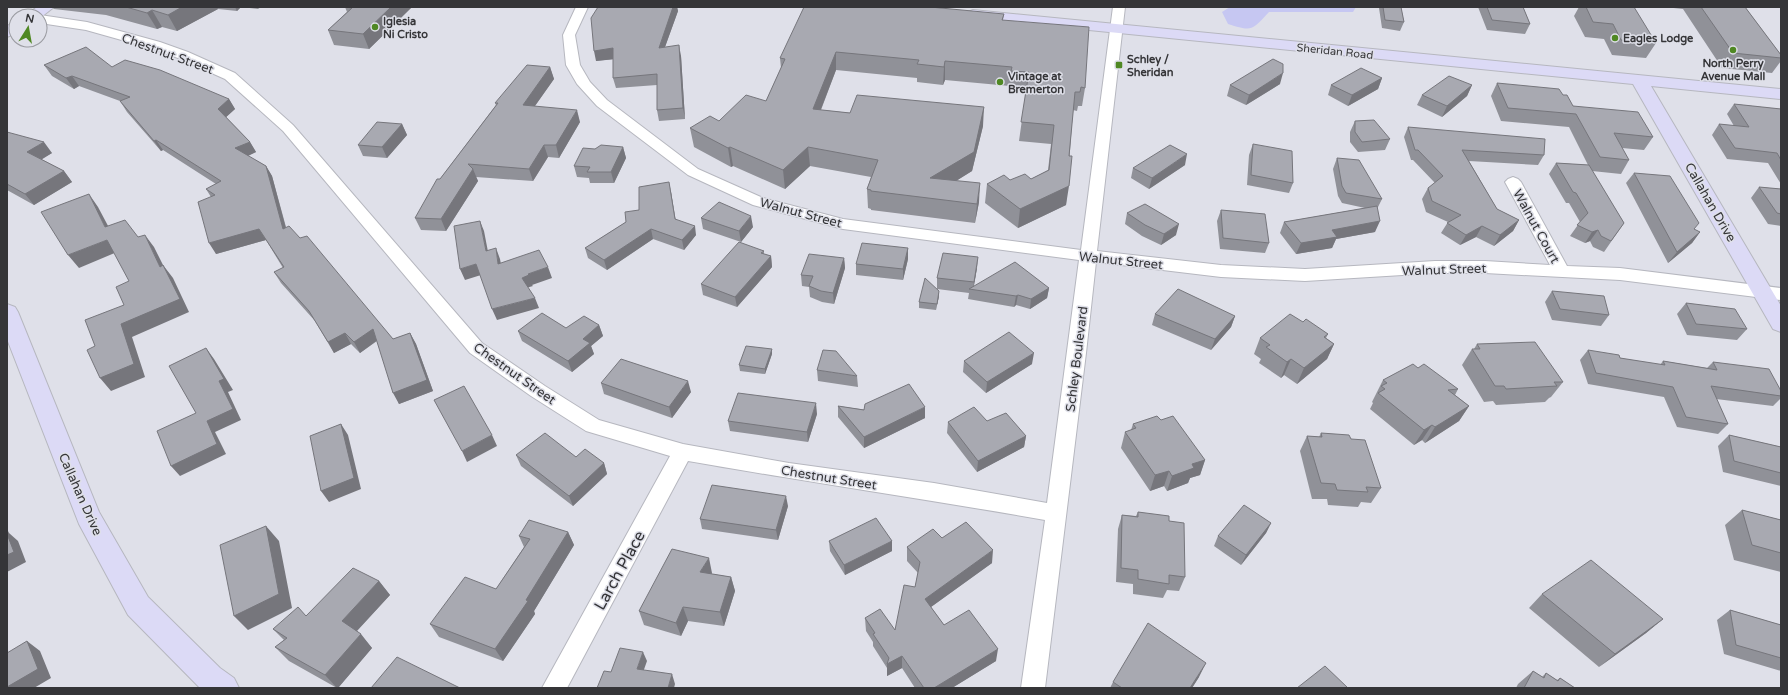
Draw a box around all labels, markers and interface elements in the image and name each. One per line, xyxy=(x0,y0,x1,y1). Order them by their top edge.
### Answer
north arrow xyxy=(8,8,48,48)
text: N xyxy=(24,11,35,26)
place label: Iglesia Ni Cristo xyxy=(383,15,428,41)
marker: Iglesia Ni Cristo xyxy=(370,22,380,32)
street label: Chestnut Street xyxy=(119,30,216,78)
place label: Eagles Lodge xyxy=(1623,32,1694,46)
marker: Eagles Lodge xyxy=(1610,33,1620,43)
street label: Sheridan Road xyxy=(1296,41,1374,62)
marker: North Perry Avenue Mall xyxy=(1728,45,1738,55)
place label: Schley / Sheridan xyxy=(1127,53,1174,79)
place label: North Perry Avenue Mall xyxy=(1701,57,1766,83)
marker: Schley / Sheridan xyxy=(1114,60,1124,70)
place label: Vintage at Bremerton xyxy=(1008,70,1064,96)
marker: Vintage at Bremerton xyxy=(995,77,1005,87)
street label: Callahan Drive xyxy=(1681,160,1739,245)
street label: Walnut Court xyxy=(1509,187,1563,266)
street label: Walnut Street xyxy=(758,194,844,232)
street label: Walnut Street xyxy=(1078,249,1164,273)
street label: Walnut Street xyxy=(1402,261,1487,279)
street label: Schley Boulevard xyxy=(1063,305,1091,413)
street label: Chestnut Street xyxy=(470,340,559,408)
street label: Callahan Drive xyxy=(55,451,105,538)
street label: Chestnut Street xyxy=(780,463,878,493)
street label: Larch Place xyxy=(590,527,650,614)

